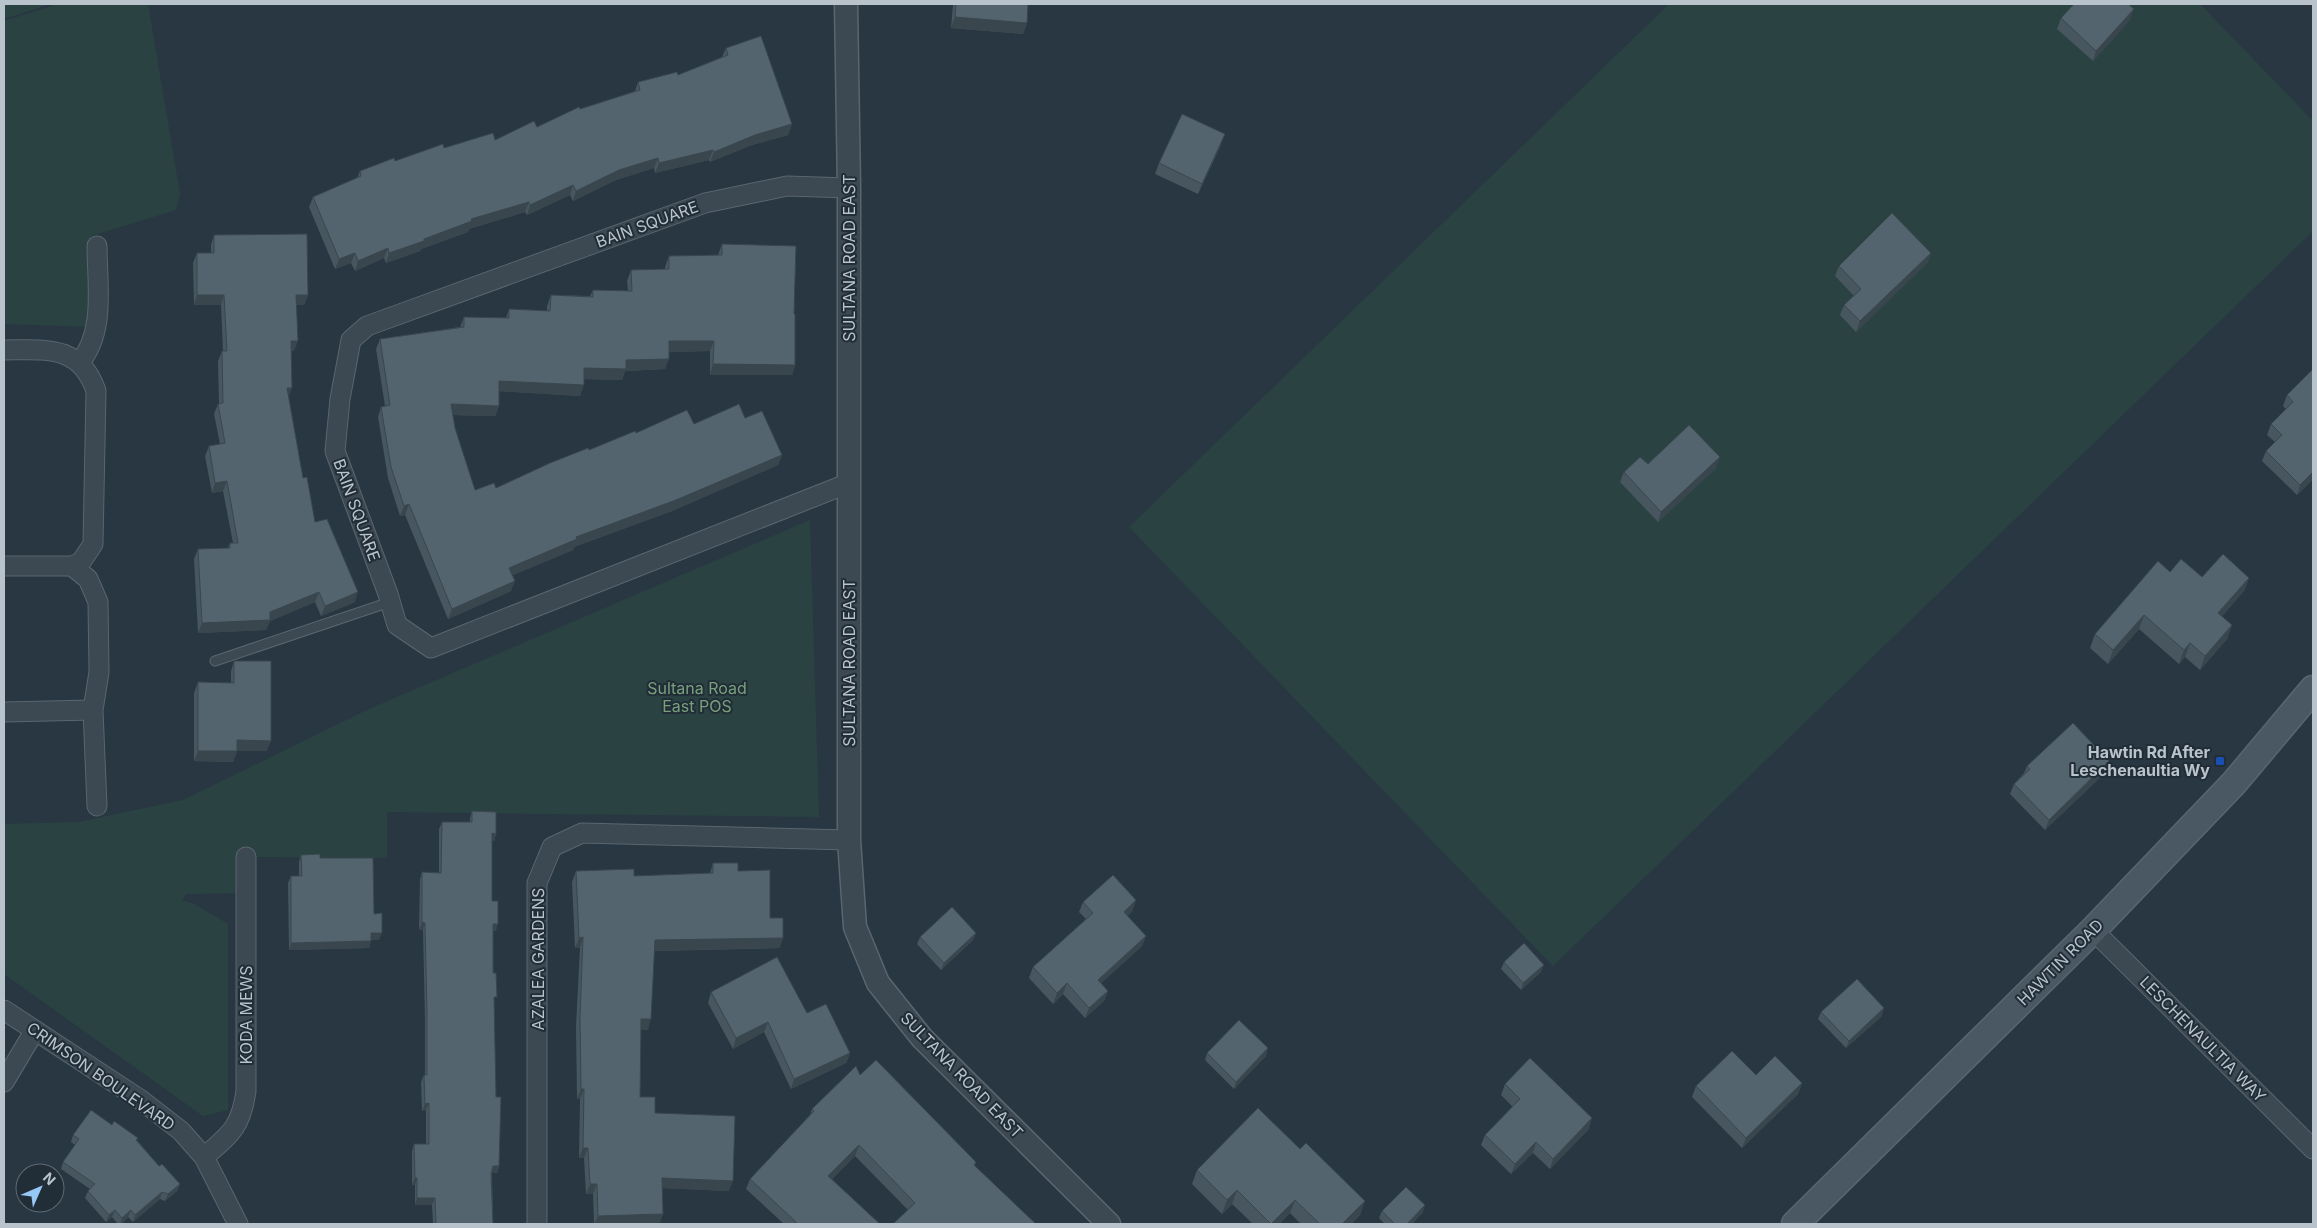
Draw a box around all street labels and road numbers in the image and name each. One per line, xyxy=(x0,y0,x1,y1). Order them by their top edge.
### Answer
street label: SULTANA ROAD EAST xyxy=(839,174,859,342)
street label: BAIN SQUARE xyxy=(593,196,701,252)
street label: BAIN SQUARE xyxy=(329,456,385,564)
street label: SULTANA ROAD EAST xyxy=(839,579,859,747)
street label: AZALEA GARDENS xyxy=(528,888,548,1030)
street label: HAWTIN ROAD xyxy=(2013,915,2107,1009)
street label: KODA MEWS xyxy=(236,965,256,1065)
street label: LESCHENAULTIA WAY xyxy=(2136,972,2270,1106)
street label: SULTANA ROAD EAST xyxy=(897,1008,1027,1142)
street label: CRIMSON BOULEVARD xyxy=(23,1017,179,1135)

